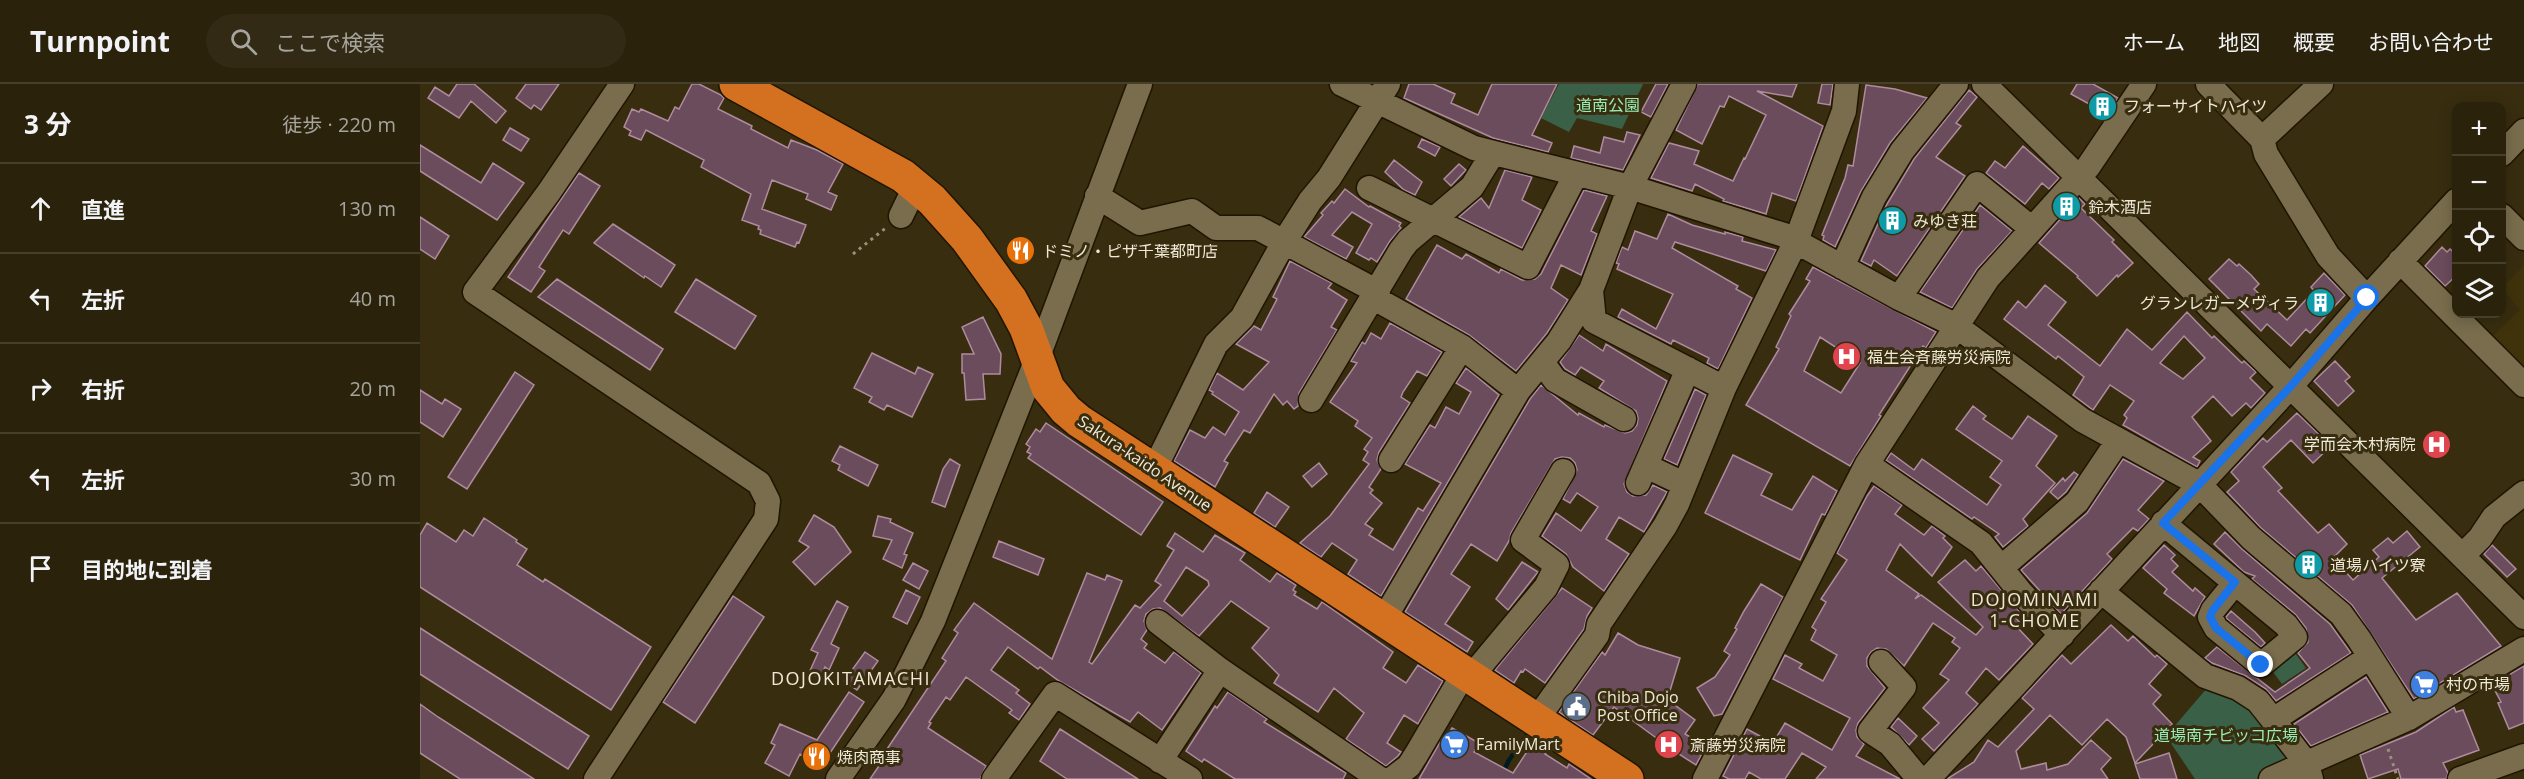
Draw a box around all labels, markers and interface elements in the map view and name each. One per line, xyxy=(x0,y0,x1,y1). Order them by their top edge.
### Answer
search box xyxy=(206,14,626,68)
text: Turnpoint xyxy=(30,22,170,60)
icon: search xyxy=(227,25,260,58)
text: ここで検索 xyxy=(275,27,385,57)
text: ホーム xyxy=(2123,28,2185,56)
text: 地図 xyxy=(2218,28,2260,56)
text: 概要 xyxy=(2293,28,2335,56)
text: お問い合わせ xyxy=(2368,28,2494,56)
building icon: フォーサイトハイツ xyxy=(2087,90,2119,122)
park label: 道南公園 xyxy=(1576,94,1640,116)
place label: フォーサイトハイツ xyxy=(2124,95,2267,117)
map controls xyxy=(2452,102,2506,318)
button: + xyxy=(2452,102,2506,156)
text: 3 分 xyxy=(24,106,72,142)
text: 徒歩 · 220 m xyxy=(282,111,396,138)
button: − xyxy=(2452,156,2506,210)
building icon: 鈴木酒店 xyxy=(2051,191,2083,223)
icon: ahead xyxy=(24,192,57,225)
text: 直進 xyxy=(81,194,125,224)
text: 130 m xyxy=(338,195,396,222)
place label: 鈴木酒店 xyxy=(2088,196,2152,218)
building icon: みゆき荘 xyxy=(1876,205,1908,237)
place label: みゆき荘 xyxy=(1913,210,1977,232)
button: locate xyxy=(2452,210,2506,264)
restaurant icon: ドミノ・ピザ千葉都町店 xyxy=(1005,235,1037,267)
place label: ドミノ・ピザ千葉都町店 xyxy=(1042,240,1218,262)
button: layers xyxy=(2452,264,2506,318)
icon: left xyxy=(24,282,57,315)
text: 左折 xyxy=(81,284,125,314)
route start xyxy=(2353,284,2379,310)
text: 40 m xyxy=(349,285,396,312)
building icon: グランレガーメヴィラ xyxy=(2304,287,2336,319)
place label: グランレガーメヴィラ xyxy=(2140,292,2299,314)
hospital icon: 福生会斉藤労災病院 xyxy=(1830,341,1862,373)
place label: 福生会斉藤労災病院 xyxy=(1867,346,2011,368)
icon: right xyxy=(24,372,57,405)
text: 右折 xyxy=(81,374,125,404)
text: 20 m xyxy=(349,375,396,402)
street label: Sakura-kaido Avenue xyxy=(1074,410,1216,516)
hospital icon: 学而会木村病院 xyxy=(2421,428,2453,460)
place label: 学而会木村病院 xyxy=(2304,433,2416,455)
icon: left xyxy=(24,462,57,495)
text: 左折 xyxy=(81,464,125,494)
text: 30 m xyxy=(349,465,396,492)
building icon: 道場ハイツ寮 xyxy=(2293,549,2325,581)
icon: arrive xyxy=(24,552,57,585)
text: 目的地に到着 xyxy=(81,554,213,584)
place label: 道場ハイツ寮 xyxy=(2330,554,2426,576)
district label: DOJOMINAMI 1-CHOME xyxy=(1971,587,2099,632)
route end xyxy=(2247,651,2273,677)
district label: DOJOKITAMACHI xyxy=(771,666,931,690)
supermarket icon: 村の市場 xyxy=(2409,668,2441,700)
place label: 村の市場 xyxy=(2446,673,2510,695)
place label: Chiba Dojo Post Office xyxy=(1597,686,1679,726)
public building icon: Chiba Dojo Post Office xyxy=(1560,690,1592,722)
park label: 道場南チビッコ広場 xyxy=(2154,724,2298,746)
supermarket icon: FamilyMart xyxy=(1439,728,1471,760)
hospital icon: 斎藤労災病院 xyxy=(1653,729,1685,761)
place label: FamilyMart xyxy=(1476,733,1560,755)
place label: 斎藤労災病院 xyxy=(1690,734,1786,756)
restaurant icon: 焼肉商事 xyxy=(800,741,832,773)
place label: 焼肉商事 xyxy=(837,746,901,768)

